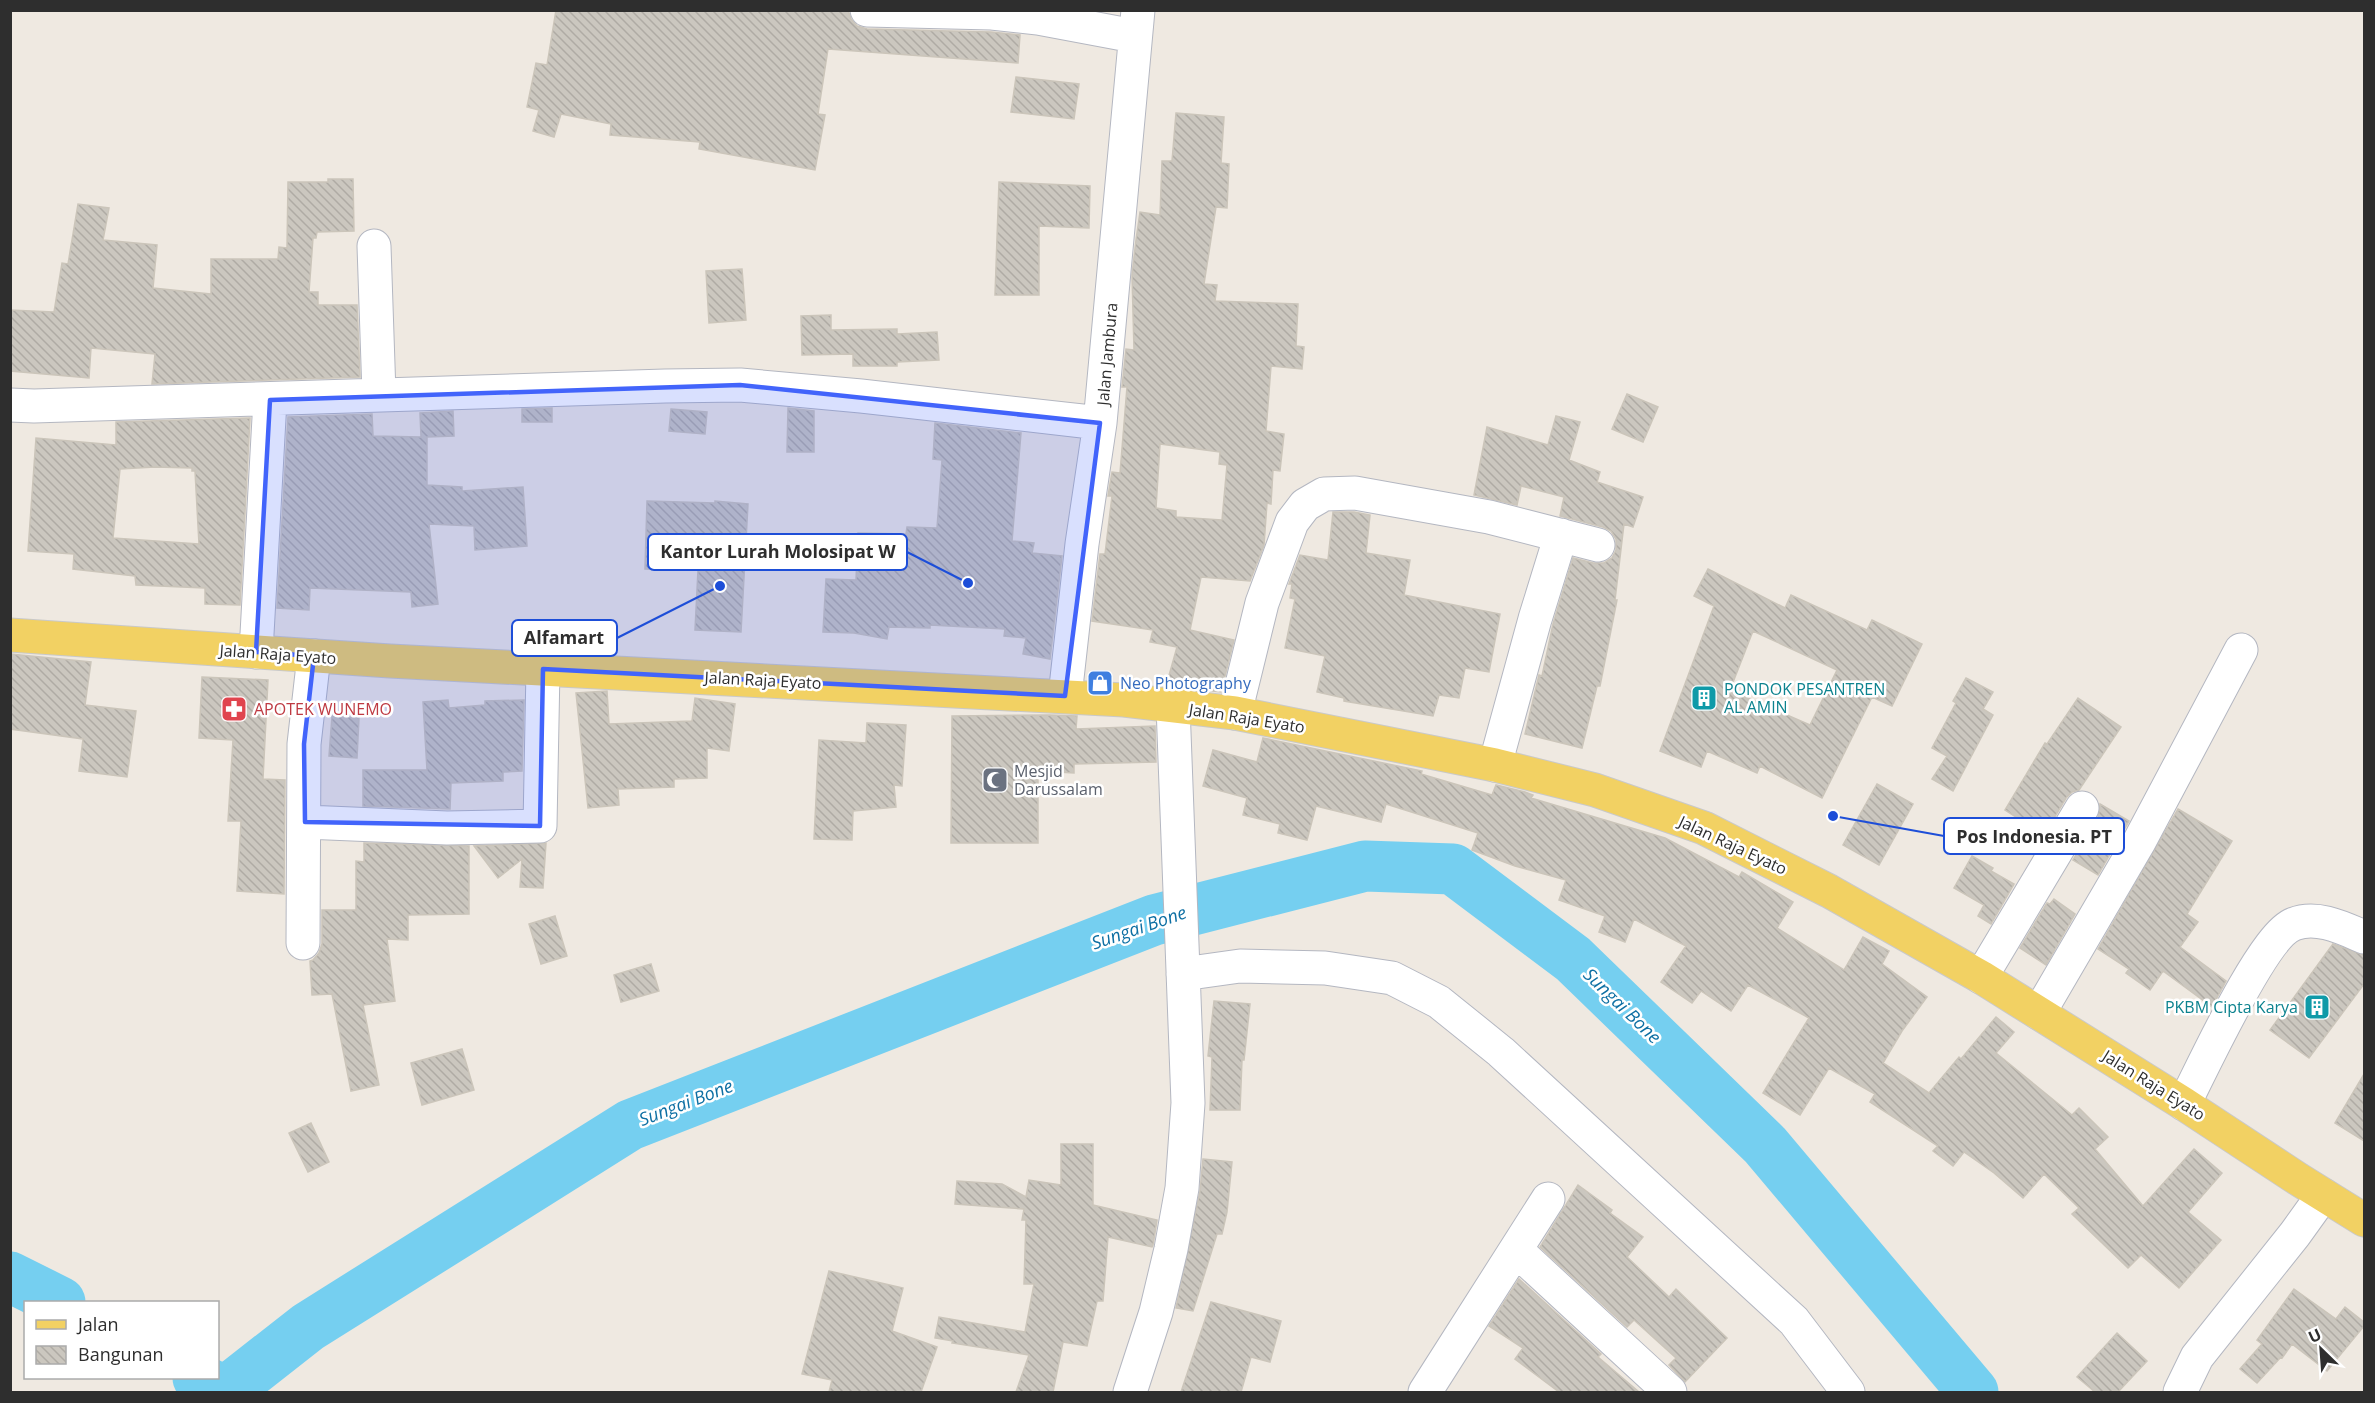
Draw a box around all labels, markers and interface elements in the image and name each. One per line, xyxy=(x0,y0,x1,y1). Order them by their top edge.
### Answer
street label: Jalan Jambura xyxy=(1091,302,1122,408)
callout: Kantor Lurah Molosipat W xyxy=(648,534,907,570)
text: Kantor Lurah Molosipat W xyxy=(660,539,896,563)
callout: Alfamart xyxy=(512,620,617,656)
text: Alfamart xyxy=(524,625,604,649)
street label: Jalan Raja Eyato xyxy=(217,639,337,669)
street label: Jalan Raja Eyato xyxy=(702,666,822,694)
shop icon: Neo Photography xyxy=(1085,668,1115,698)
place label: Neo Photography xyxy=(1120,672,1252,694)
place label: PONDOK PESANTREN AL AMIN xyxy=(1724,678,1885,718)
building icon: PONDOK PESANTREN AL AMIN xyxy=(1689,683,1719,713)
pharmacy icon: APOTEK WUNEMO xyxy=(219,694,249,724)
place label: APOTEK WUNEMO xyxy=(254,698,392,720)
street label: Jalan Raja Eyato xyxy=(1185,698,1307,738)
place label: Mesjid Darussalam xyxy=(1014,760,1103,800)
mosque icon: Mesjid Darussalam xyxy=(980,765,1010,795)
street label: Jalan Raja Eyato xyxy=(1673,809,1791,880)
callout: Pos Indonesia. PT xyxy=(1944,818,2124,854)
text: Pos Indonesia. PT xyxy=(1956,824,2112,848)
water label: Sungai Bone xyxy=(1088,900,1189,954)
water label: Sungai Bone xyxy=(1579,962,1667,1048)
building icon: PKBM Cipta Karya xyxy=(2302,992,2332,1022)
place label: PKBM Cipta Karya xyxy=(2165,996,2298,1018)
street label: Jalan Raja Eyato xyxy=(2097,1044,2209,1125)
water label: Sungai Bone xyxy=(635,1073,736,1131)
legend xyxy=(24,1301,219,1379)
text: Jalan xyxy=(76,1312,118,1336)
north arrow xyxy=(2291,1319,2351,1379)
text: U xyxy=(2305,1323,2325,1348)
text: Bangunan xyxy=(78,1342,164,1366)

